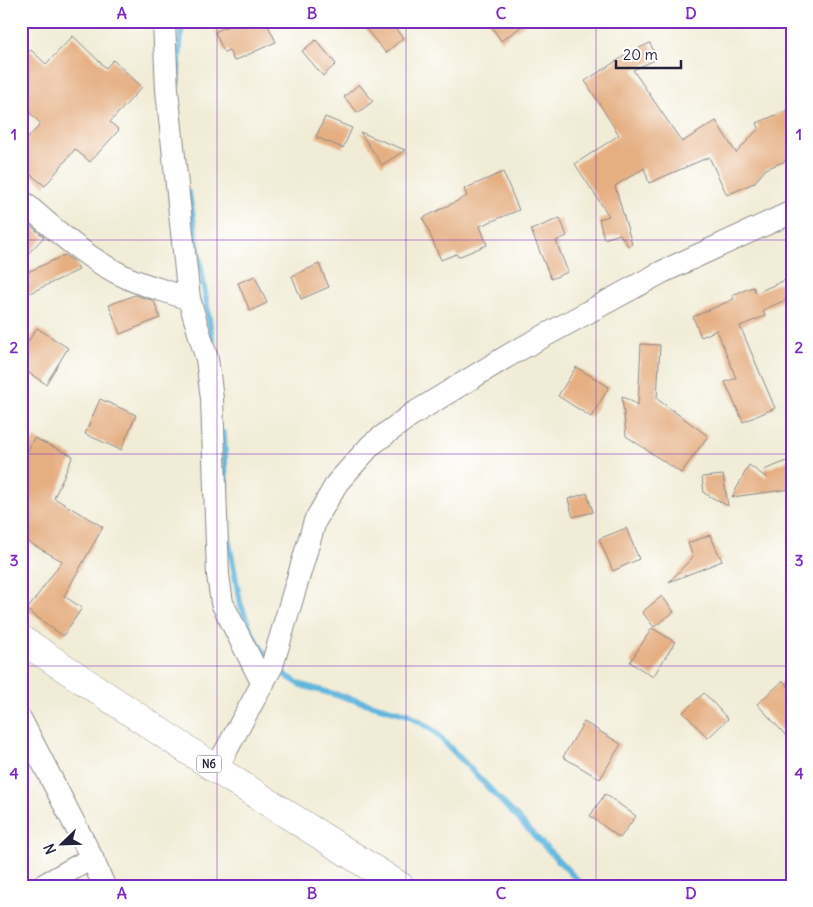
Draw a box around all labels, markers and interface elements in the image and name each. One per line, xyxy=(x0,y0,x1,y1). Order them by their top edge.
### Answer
text: A xyxy=(117,3,127,23)
text: B xyxy=(307,3,318,23)
text: C xyxy=(496,3,507,23)
text: D xyxy=(685,3,697,23)
scale bar xyxy=(616,38,680,70)
text: 20 m xyxy=(623,45,658,64)
text: 1 xyxy=(11,124,17,144)
text: 1 xyxy=(796,124,802,144)
text: 2 xyxy=(10,337,19,357)
text: 2 xyxy=(795,337,804,357)
text: 3 xyxy=(9,550,19,570)
text: 3 xyxy=(794,550,804,570)
road number: N6 xyxy=(196,756,222,772)
text: 4 xyxy=(9,763,19,783)
text: 4 xyxy=(794,763,804,783)
north arrow xyxy=(38,820,88,870)
text: N xyxy=(40,841,60,857)
text: A xyxy=(117,883,127,903)
text: B xyxy=(307,883,318,903)
text: C xyxy=(496,883,507,903)
text: D xyxy=(685,883,697,903)

